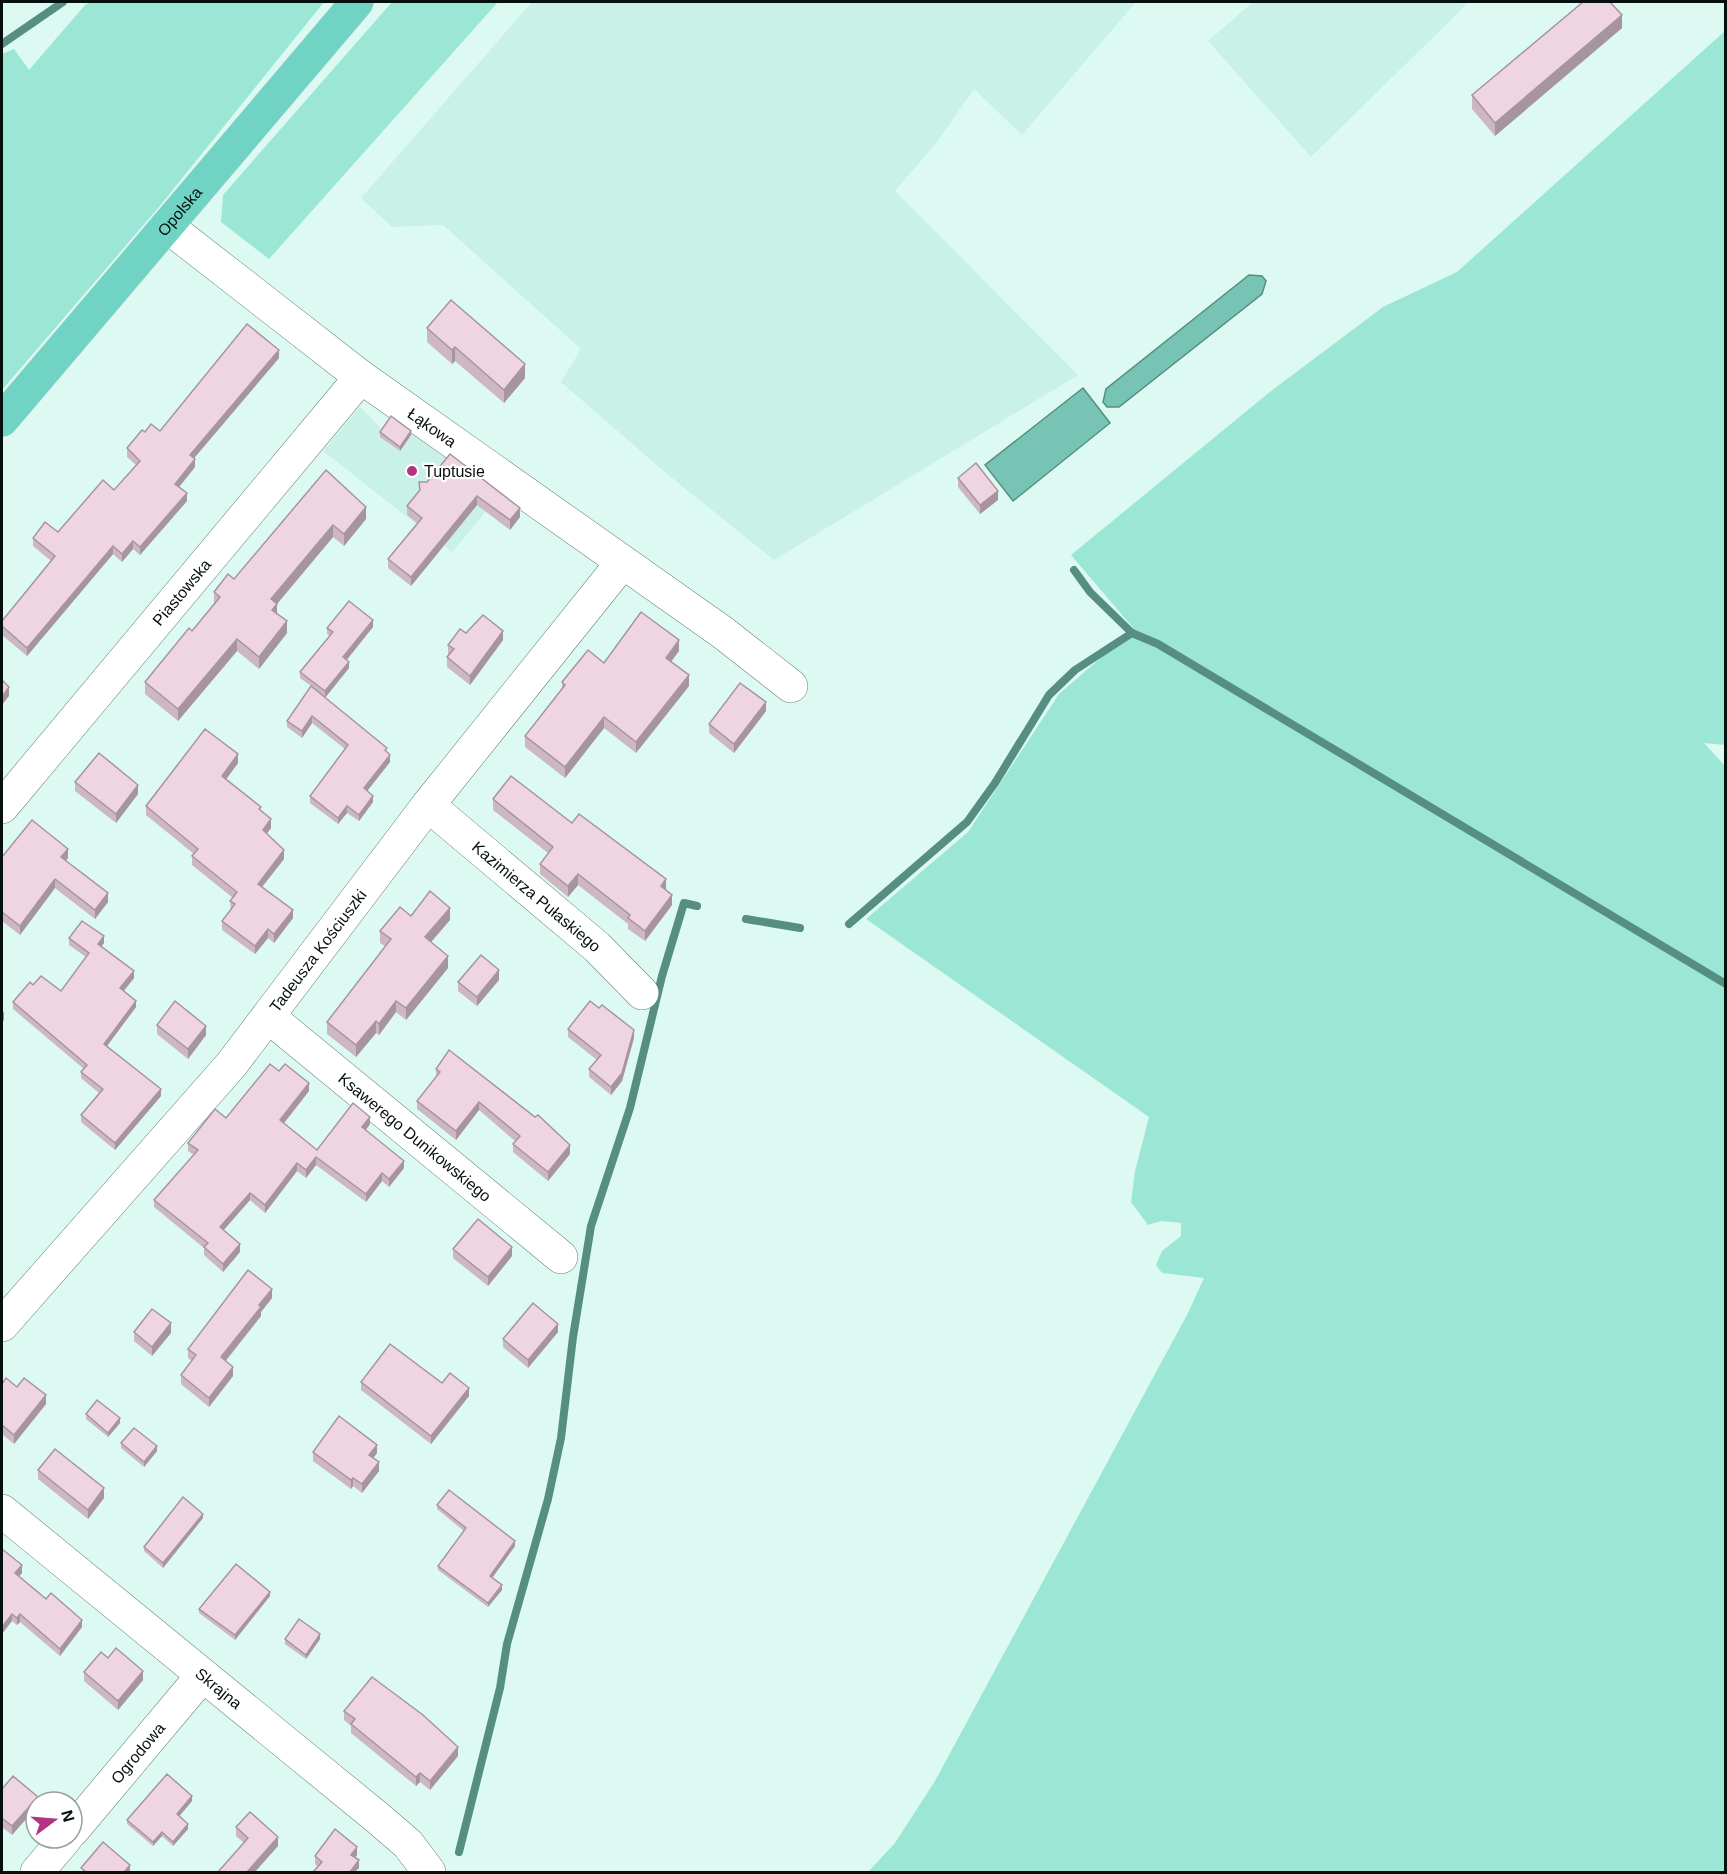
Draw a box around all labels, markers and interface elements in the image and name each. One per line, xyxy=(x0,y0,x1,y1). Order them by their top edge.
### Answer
street label: Opolska xyxy=(154,183,205,239)
street label: Łąkowa xyxy=(405,404,460,450)
place label: Tuptusie xyxy=(424,463,485,480)
marker: Tuptusie xyxy=(405,464,419,478)
street label: Piastowska xyxy=(149,555,214,629)
street label: Kazimierza Pułaskiego xyxy=(469,838,604,955)
street label: Tadeusza Kościuszki xyxy=(266,886,369,1015)
street label: Ksawerego Dunikowskiego xyxy=(335,1069,495,1205)
street label: Skrajna xyxy=(192,1664,245,1712)
street label: Ogrodowa xyxy=(107,1719,168,1787)
north arrow xyxy=(24,1790,84,1850)
text: N xyxy=(58,1808,78,1824)

